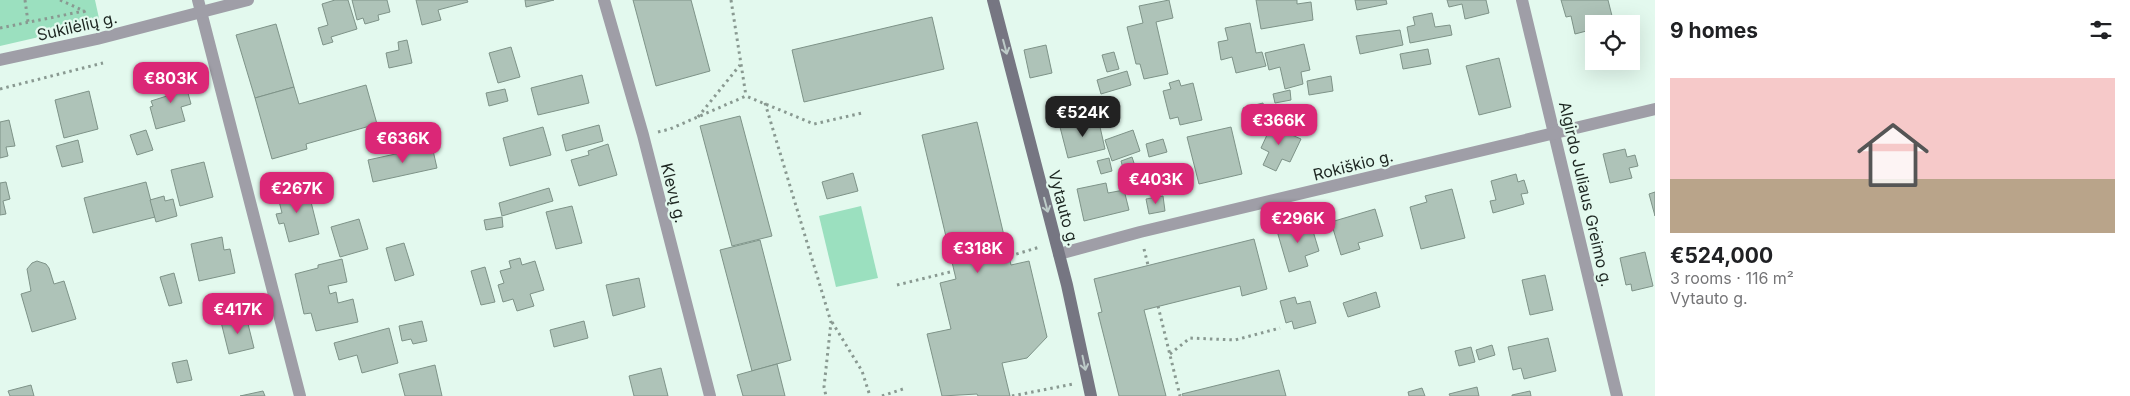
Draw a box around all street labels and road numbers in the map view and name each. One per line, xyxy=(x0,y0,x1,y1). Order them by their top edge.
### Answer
street label: Sukilėlių g. xyxy=(35,7,119,45)
street label: Algirdo Juliaus Greimo g. xyxy=(1555,99,1617,289)
street label: Rokiškio g. xyxy=(1311,145,1395,185)
street label: Klevų g. xyxy=(657,161,691,225)
street label: Vytauto g. xyxy=(1044,168,1084,248)

